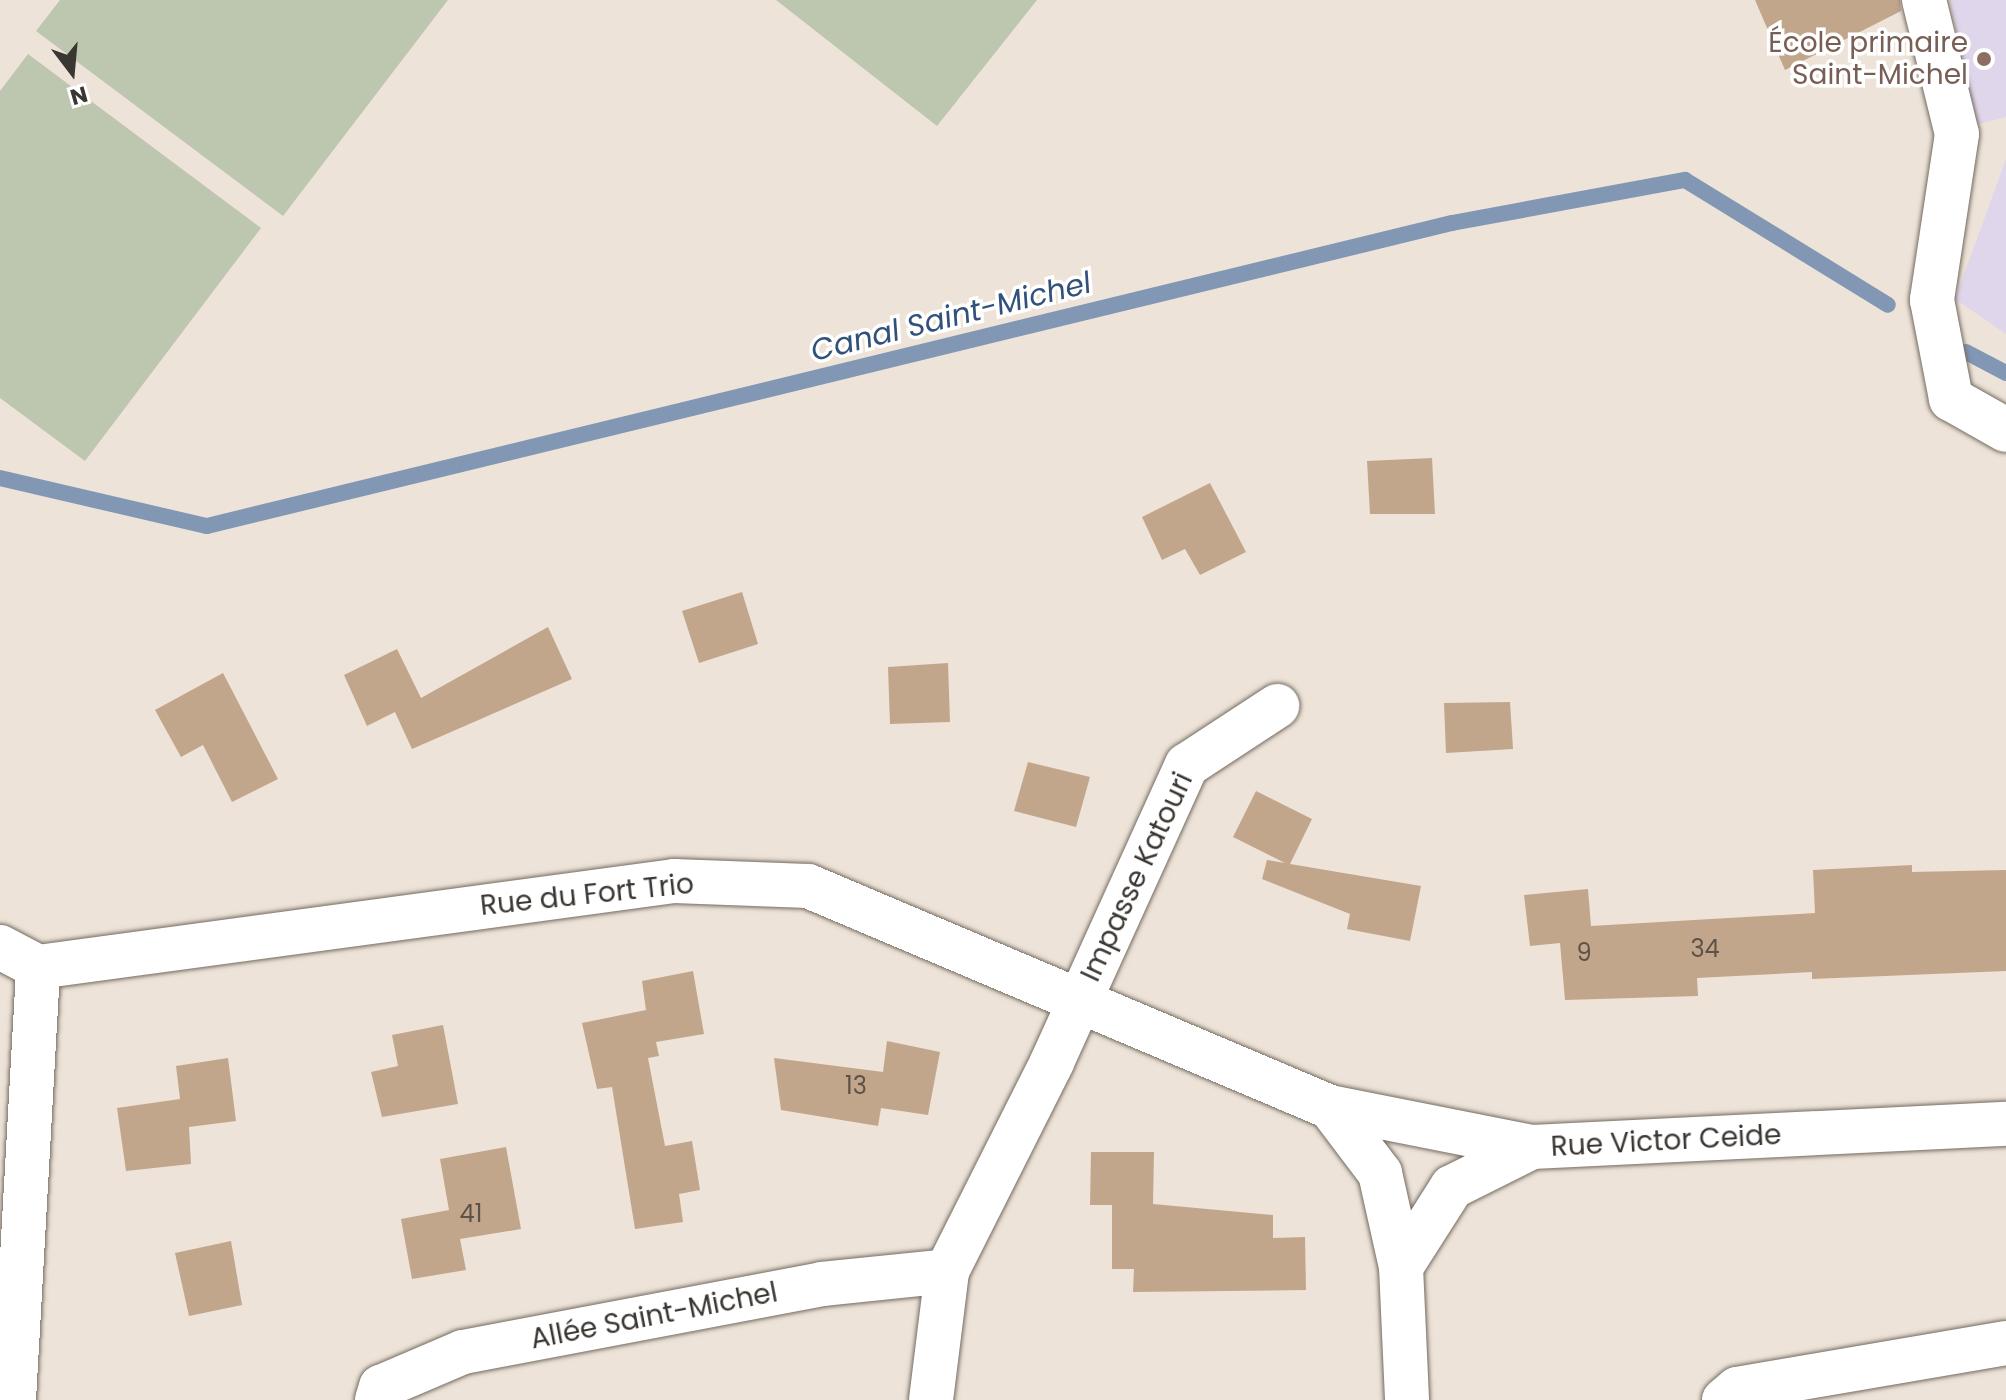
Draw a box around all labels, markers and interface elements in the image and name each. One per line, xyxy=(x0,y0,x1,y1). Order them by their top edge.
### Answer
place label: École primaire Saint-Michel xyxy=(1768,26,1968,92)
north arrow xyxy=(32,32,112,112)
marker: École primaire Saint-Michel xyxy=(1975,50,1993,68)
text: N xyxy=(67,78,91,113)
water label: Canal Saint-Michel xyxy=(807,265,1095,369)
street label: Impasse Katouri xyxy=(1074,767,1200,987)
street label: Rue du Fort Trio xyxy=(479,867,695,923)
house number: 34 xyxy=(1690,935,1720,963)
house number: 9 xyxy=(1576,939,1592,967)
house number: 13 xyxy=(845,1072,867,1100)
street label: Rue Victor Ceide xyxy=(1550,1118,1782,1164)
house number: 41 xyxy=(460,1200,482,1228)
street label: Allée Saint-Michel xyxy=(528,1276,780,1356)

